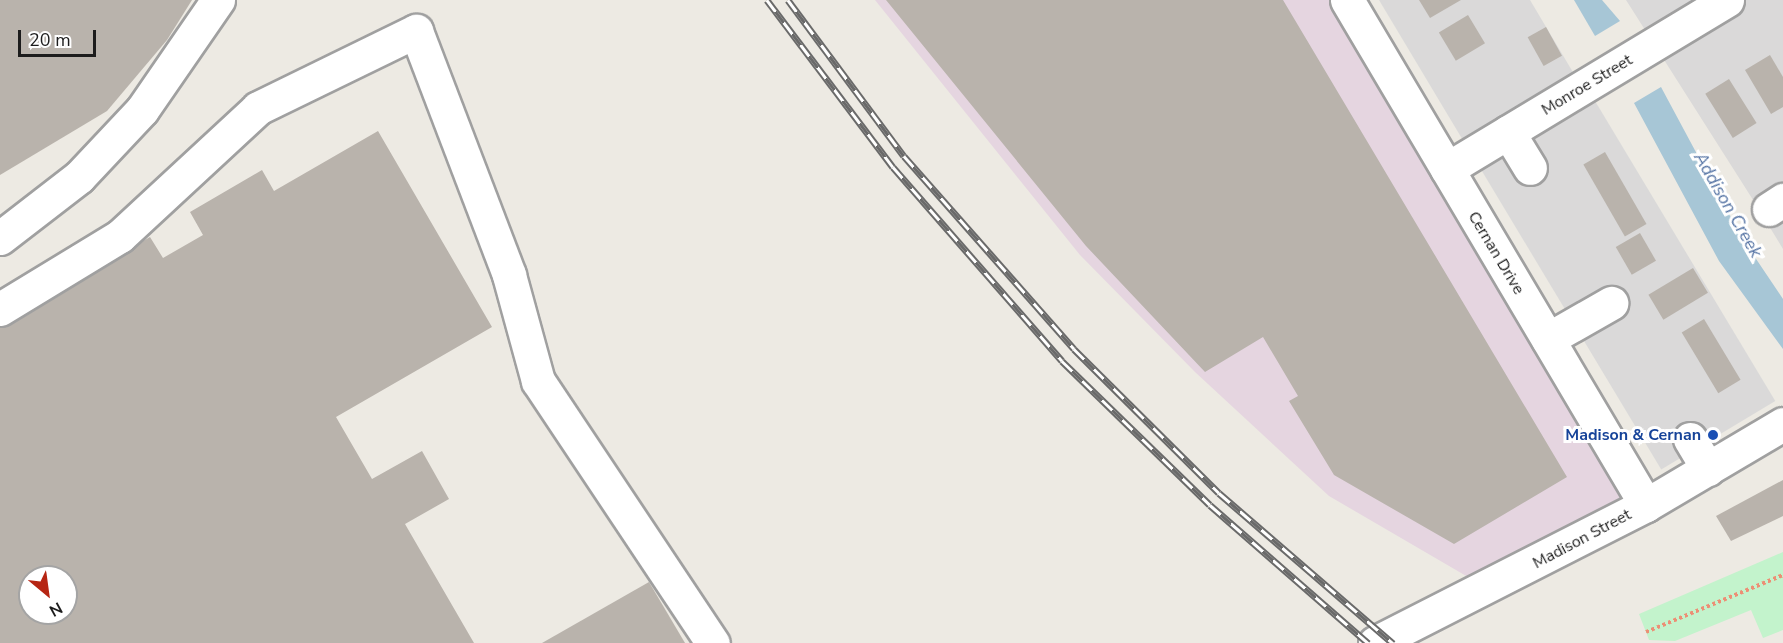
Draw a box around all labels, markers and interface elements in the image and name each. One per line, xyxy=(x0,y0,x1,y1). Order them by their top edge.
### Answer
scale bar xyxy=(21,18,99,56)
text: 20 m xyxy=(29,28,71,52)
street label: Monroe Street xyxy=(1538,50,1636,120)
water label: Addison Creek xyxy=(1689,148,1767,262)
street label: Cernan Drive xyxy=(1464,208,1528,298)
place label: Madison & Cernan xyxy=(1565,425,1701,445)
marker: Madison & Cernan xyxy=(1706,428,1720,442)
street label: Madison Street xyxy=(1530,505,1634,573)
north arrow xyxy=(18,565,78,625)
text: N xyxy=(45,596,66,622)

